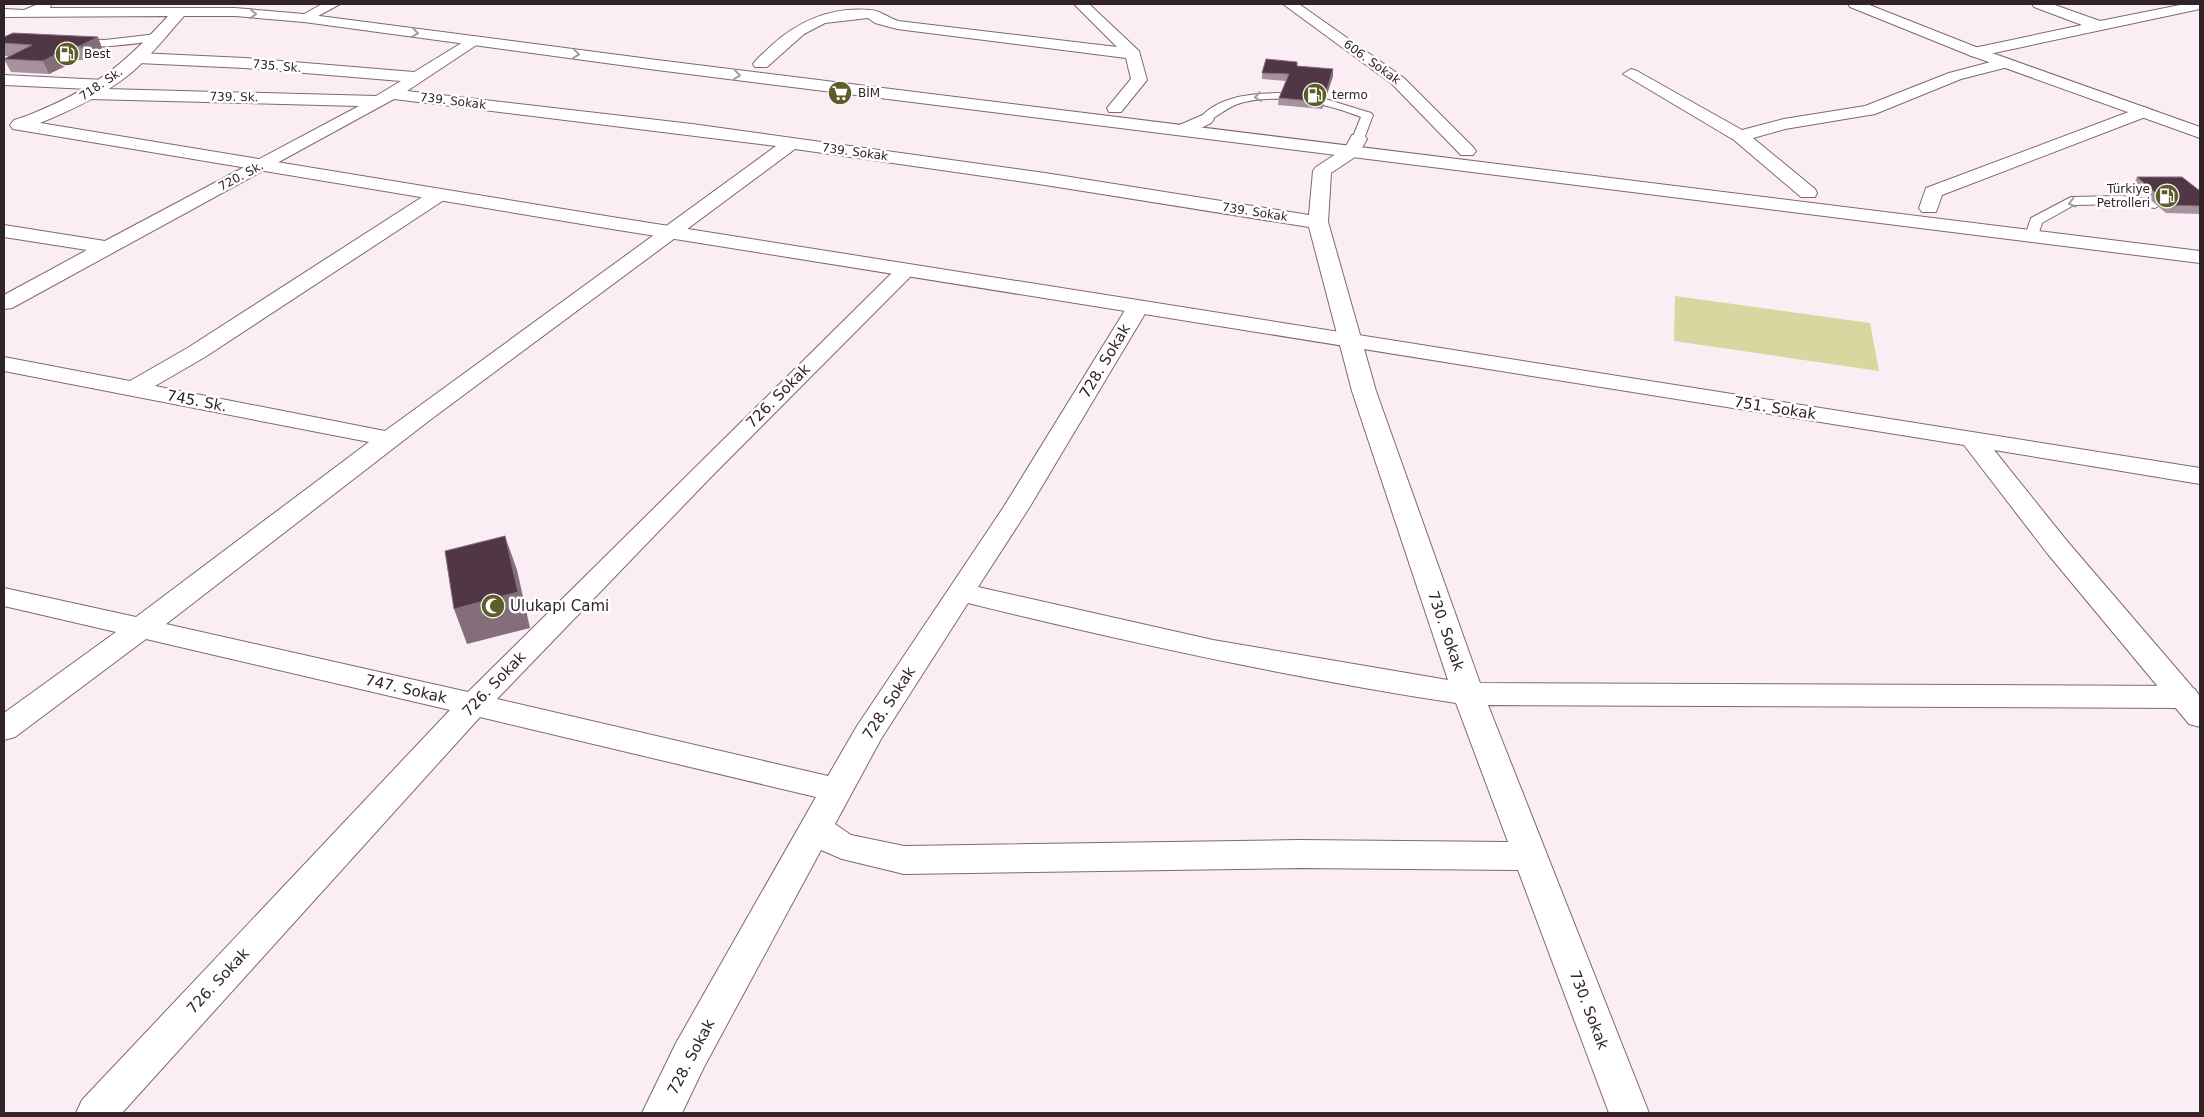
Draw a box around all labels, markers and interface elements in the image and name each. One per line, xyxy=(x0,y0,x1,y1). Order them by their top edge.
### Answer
one-way arrow xyxy=(250,8,258,19)
one-way arrow xyxy=(411,27,419,38)
street label: 606. Sokak xyxy=(1341,37,1403,87)
fuel station icon: Best xyxy=(54,41,80,67)
place label: Best xyxy=(84,47,111,61)
one-way arrow xyxy=(572,48,580,59)
street label: 735. Sk. xyxy=(252,57,302,75)
street label: 718. Sk. xyxy=(77,65,125,103)
one-way arrow xyxy=(733,69,741,80)
supermarket icon: BİM xyxy=(827,80,853,106)
fuel station icon: termo xyxy=(1302,82,1328,108)
place label: BİM xyxy=(858,85,880,100)
place label: termo xyxy=(1332,88,1368,102)
street label: 739. Sk. xyxy=(209,90,259,104)
street label: 739. Sokak xyxy=(419,90,487,112)
one-way arrow xyxy=(1254,91,1262,102)
street label: 739. Sokak xyxy=(821,140,889,164)
street label: 720. Sk. xyxy=(216,158,266,194)
place label: Türkiye Petrolleri xyxy=(2097,182,2150,210)
fuel station icon: Türkiye Petrolleri xyxy=(2154,183,2180,209)
one-way arrow xyxy=(2068,197,2076,208)
street label: 739. Sokak xyxy=(1221,200,1289,224)
street label: 728. Sokak xyxy=(1076,320,1134,401)
street label: 726. Sokak xyxy=(742,360,814,432)
street label: 745. Sk. xyxy=(165,386,229,416)
street label: 751. Sokak xyxy=(1733,393,1818,423)
street label: 730. Sokak xyxy=(1424,589,1468,674)
mosque icon: Ulukapı Cami xyxy=(480,593,506,619)
place label: Ulukapı Cami xyxy=(510,597,609,615)
street label: 726. Sokak xyxy=(459,648,530,720)
street label: 728. Sokak xyxy=(859,663,919,743)
street label: 747. Sokak xyxy=(363,671,449,707)
street label: 726. Sokak xyxy=(183,944,253,1018)
street label: 730. Sokak xyxy=(1566,968,1612,1052)
street label: 728. Sokak xyxy=(664,1016,719,1098)

